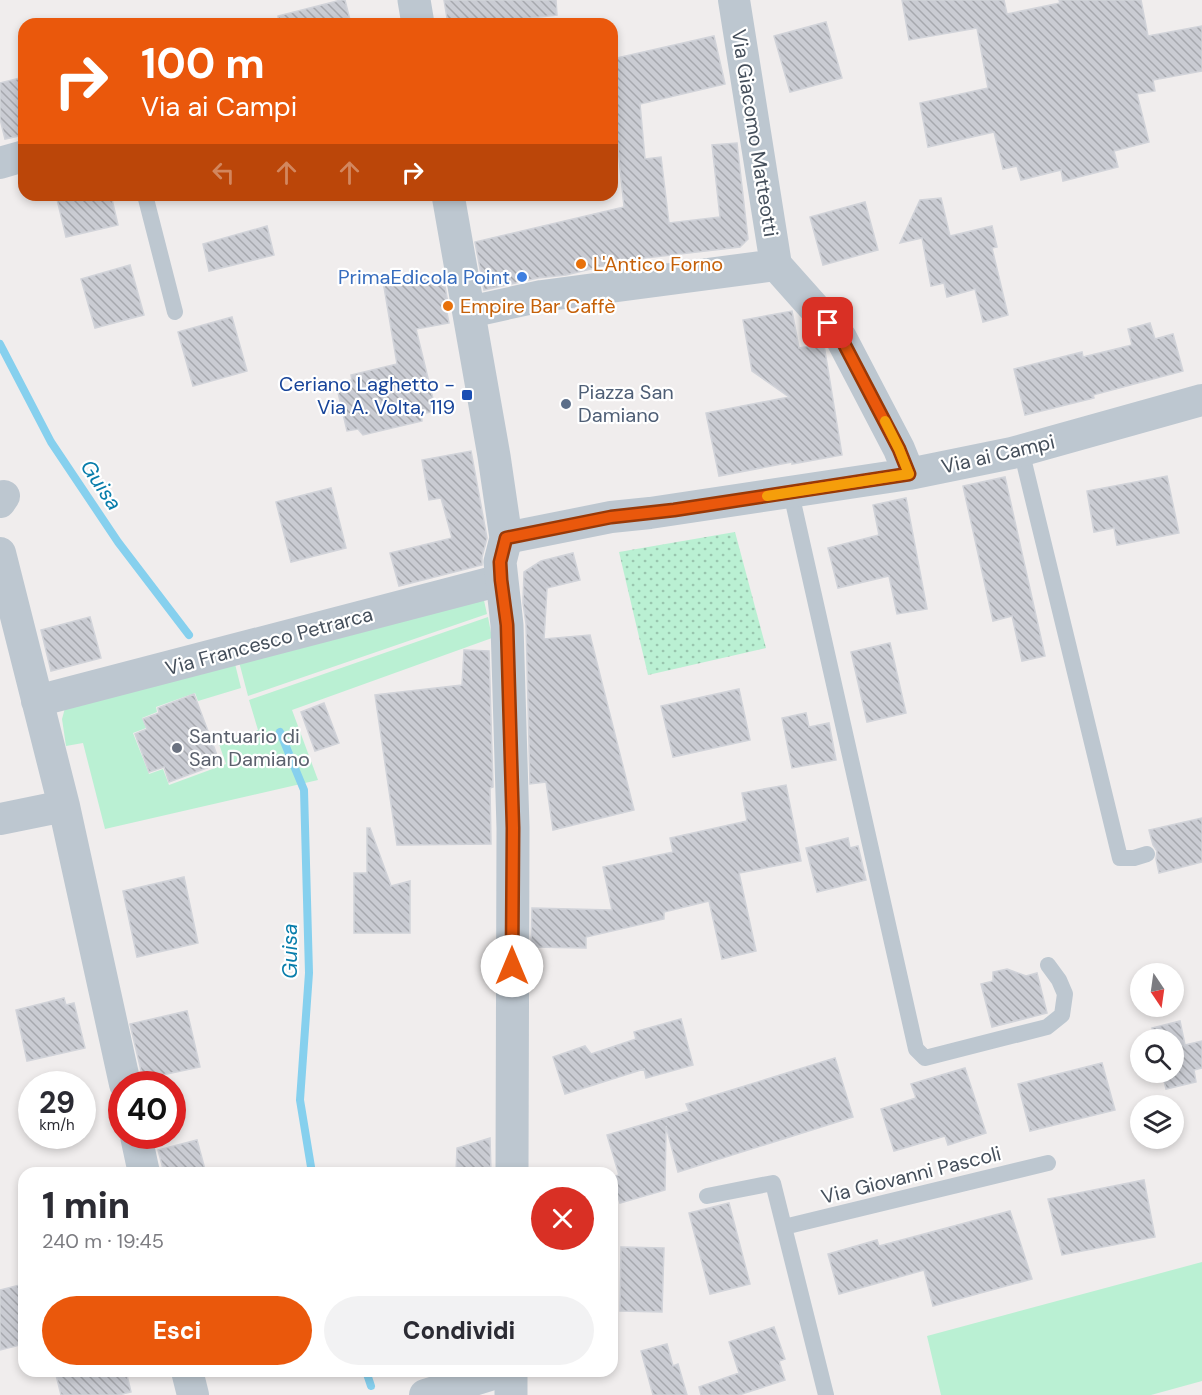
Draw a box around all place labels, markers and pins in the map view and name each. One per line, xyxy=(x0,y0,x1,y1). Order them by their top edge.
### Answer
place label: L'Antico Forno xyxy=(593,251,723,277)
marker: L'Antico Forno xyxy=(574,257,588,271)
place label: PrimaEdicola Point xyxy=(338,264,510,290)
marker: PrimaEdicola Point xyxy=(515,270,529,284)
place label: Empire Bar Caffè xyxy=(460,293,616,319)
pin xyxy=(802,297,853,348)
marker: Empire Bar Caffè xyxy=(441,299,455,313)
place label: Ceriano Laghetto - Via A. Volta, 119 xyxy=(279,371,455,420)
place label: Piazza San Damiano xyxy=(578,379,674,428)
marker: Ceriano Laghetto - Via A. Volta, 119 xyxy=(460,388,474,402)
marker: Piazza San Damiano xyxy=(559,397,573,411)
place label: Santuario di San Damiano xyxy=(189,723,310,772)
marker: Santuario di San Damiano xyxy=(170,741,184,755)

